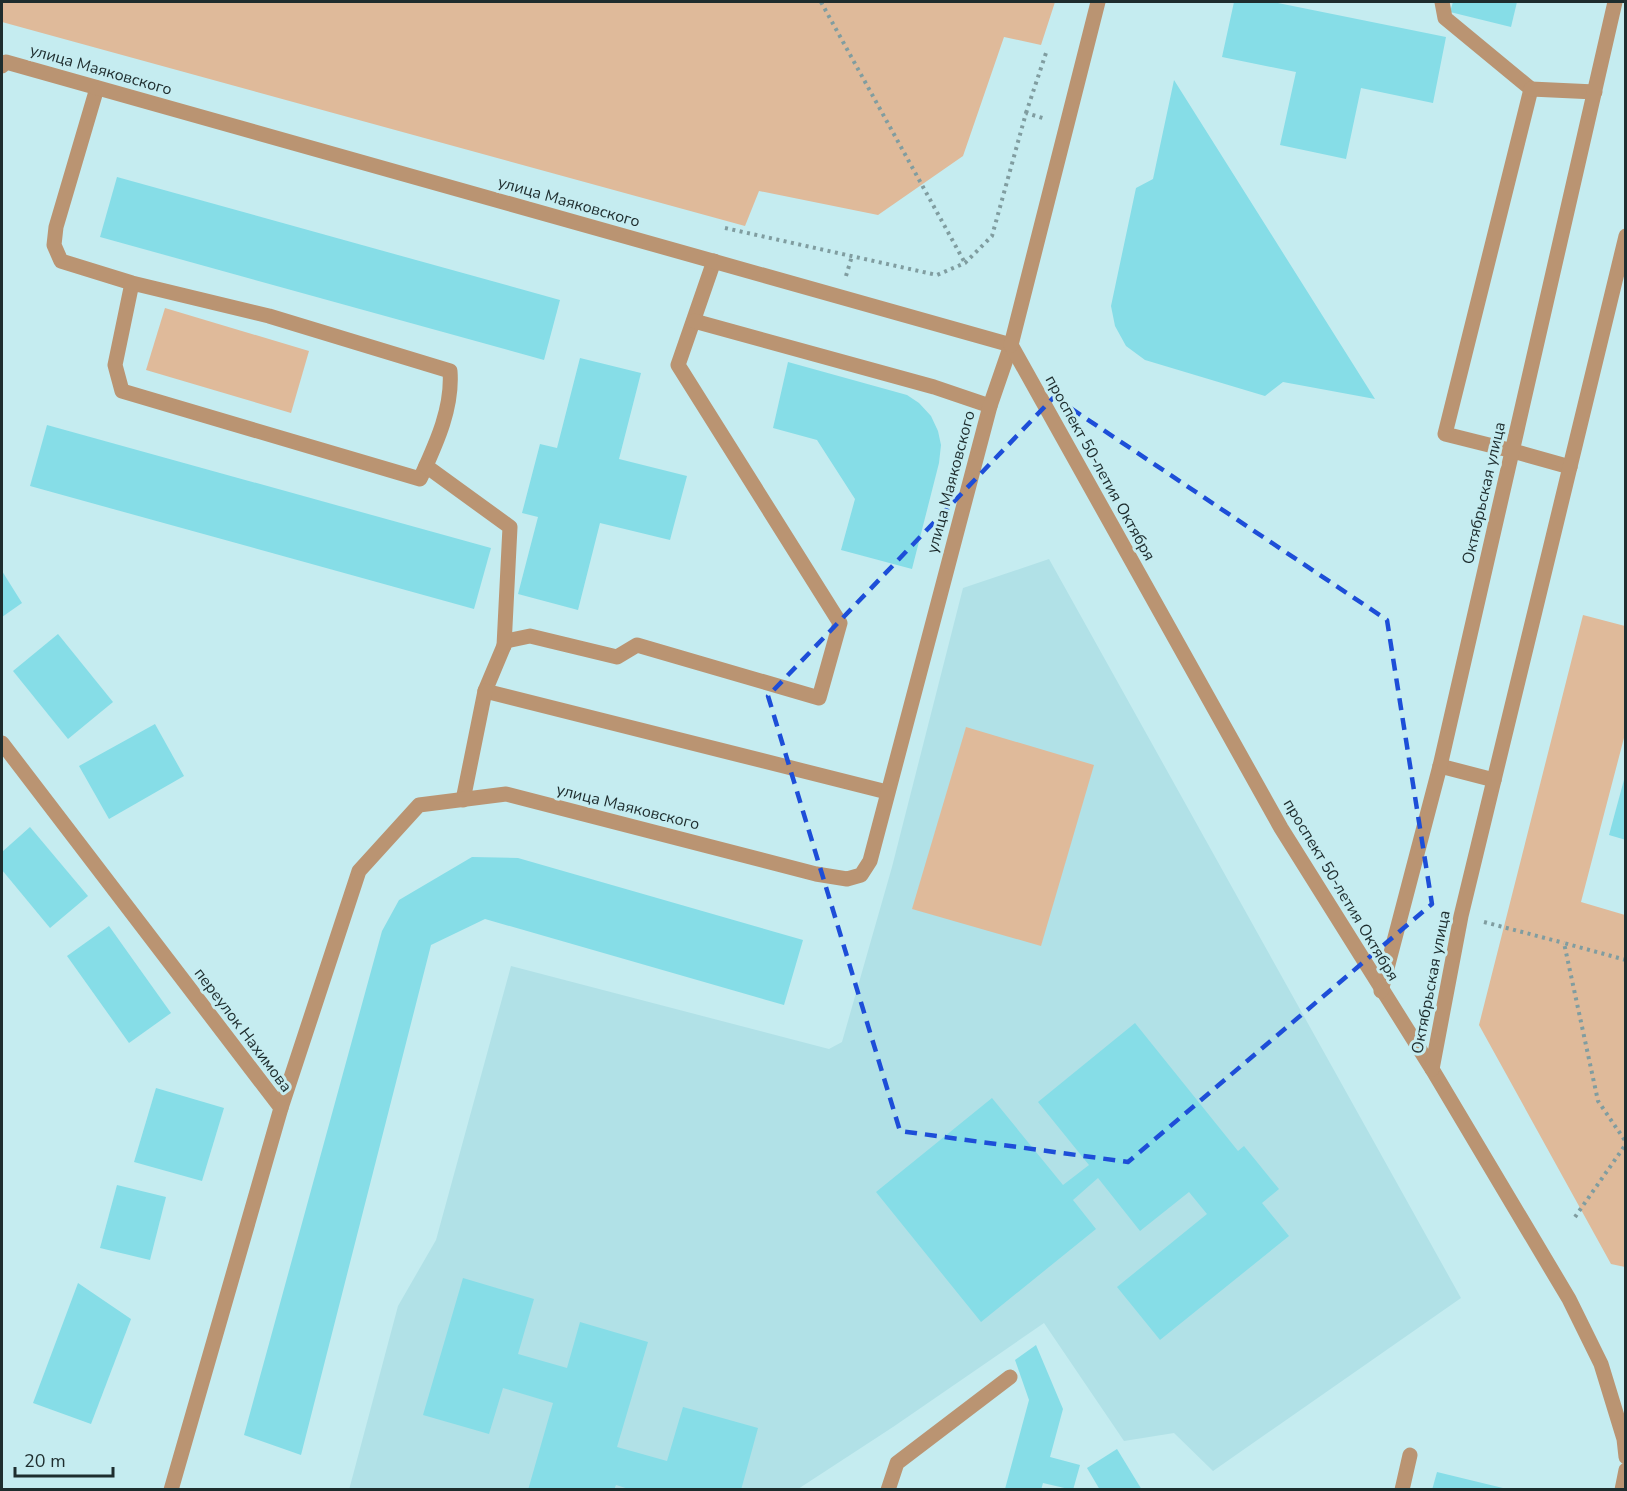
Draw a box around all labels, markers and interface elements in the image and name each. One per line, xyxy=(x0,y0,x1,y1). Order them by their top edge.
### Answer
street label: улица Маяковского xyxy=(27,39,175,101)
street label: улица Маяковского xyxy=(495,171,643,233)
street label: проспект 50-летия Октября xyxy=(1040,371,1160,565)
street label: улица Маяковского xyxy=(921,408,981,556)
street label: Октябрьская улица xyxy=(1457,420,1511,566)
street label: улица Маяковского xyxy=(554,779,702,835)
street label: проспект 50-летия Октября xyxy=(1278,795,1404,985)
street label: Октябрьская улица xyxy=(1406,908,1456,1056)
street label: переулок Нахимова xyxy=(189,963,297,1097)
scale bar xyxy=(15,1440,112,1478)
text: 20 m xyxy=(24,1449,66,1473)

